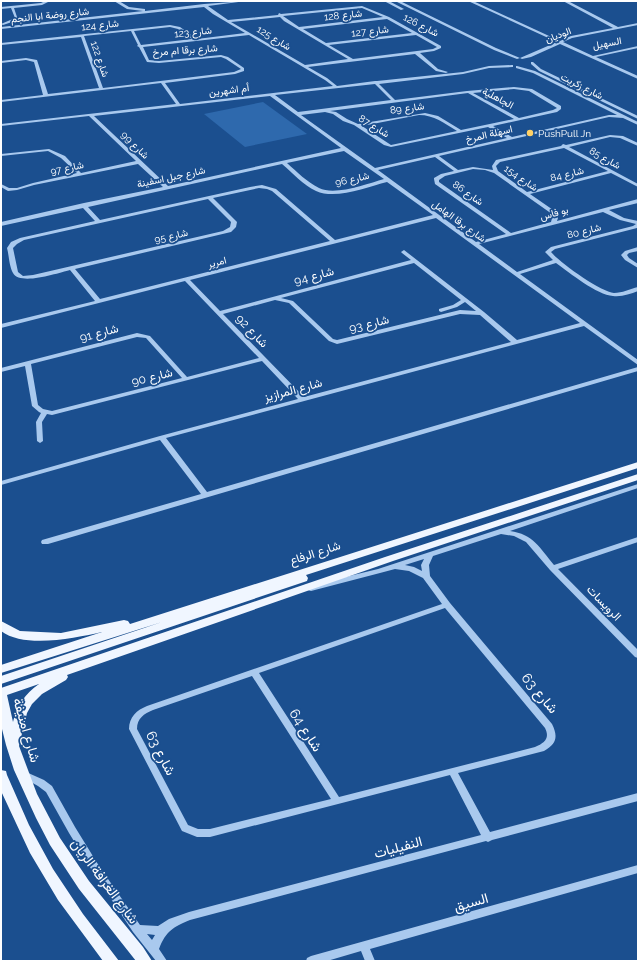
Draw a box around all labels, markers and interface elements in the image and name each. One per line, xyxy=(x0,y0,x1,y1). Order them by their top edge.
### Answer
street label: شارع روضة ابا النجم xyxy=(10,5,90,26)
street label: شارع 128 xyxy=(323,8,363,23)
street label: شارع 126 xyxy=(401,11,441,40)
street label: شارع 124 xyxy=(81,18,119,33)
street label: شارع 127 xyxy=(351,23,390,40)
street label: شارع 125 xyxy=(255,24,293,53)
street label: شارع 123 xyxy=(174,25,212,40)
street label: الوديان xyxy=(543,25,573,46)
street label: السهيل xyxy=(592,35,623,52)
street label: شارع 122 xyxy=(88,40,111,79)
street label: شارع برقا ام مرخ xyxy=(152,42,218,59)
street label: شارع زكريت xyxy=(559,71,605,102)
street label: أم اشهرين xyxy=(208,82,251,99)
street label: الجاهلية xyxy=(480,85,515,112)
street label: شارع 89 xyxy=(389,100,425,117)
street label: شارع 87 xyxy=(356,113,391,140)
street label: اسهلة المرخ xyxy=(465,123,514,146)
marker: PushPull Jn xyxy=(525,128,535,138)
place label: PushPull Jn xyxy=(538,128,591,139)
street label: شارع 99 xyxy=(118,129,151,162)
street label: شارع 85 xyxy=(587,145,623,172)
street label: شارع 97 xyxy=(49,159,85,178)
street label: شارع 154 xyxy=(502,163,540,194)
street label: شارع جبل اسفينة xyxy=(136,164,206,191)
street label: شارع 84 xyxy=(549,165,585,184)
street label: شارع 96 xyxy=(334,170,370,189)
street label: شارع 86 xyxy=(450,179,485,208)
street label: شارع برقا الهامل xyxy=(430,198,488,245)
street label: بو فاس xyxy=(539,204,570,223)
street label: شارع 80 xyxy=(566,221,603,242)
street label: شارع 95 xyxy=(153,227,189,246)
street label: امرير xyxy=(206,254,228,271)
street label: شارع 94 xyxy=(292,264,336,290)
street label: شارع 92 xyxy=(231,312,271,352)
street label: شارع 93 xyxy=(348,312,391,338)
street label: شارع 91 xyxy=(78,321,120,347)
street label: شارع 90 xyxy=(130,365,174,391)
street label: شارع المرازيز xyxy=(261,375,324,407)
street label: شارع الرفاع xyxy=(288,538,343,570)
street label: الرويسات xyxy=(583,582,624,624)
street label: شارع 63 xyxy=(516,670,561,718)
street label: شارع امنيفة xyxy=(7,696,44,765)
street label: شارع 64 xyxy=(284,706,326,756)
street label: شارع 63 xyxy=(140,728,179,779)
street label: النفيليات xyxy=(372,833,424,861)
street label: شارع الغرافة الريان xyxy=(65,835,142,928)
street label: السيق xyxy=(452,889,490,915)

